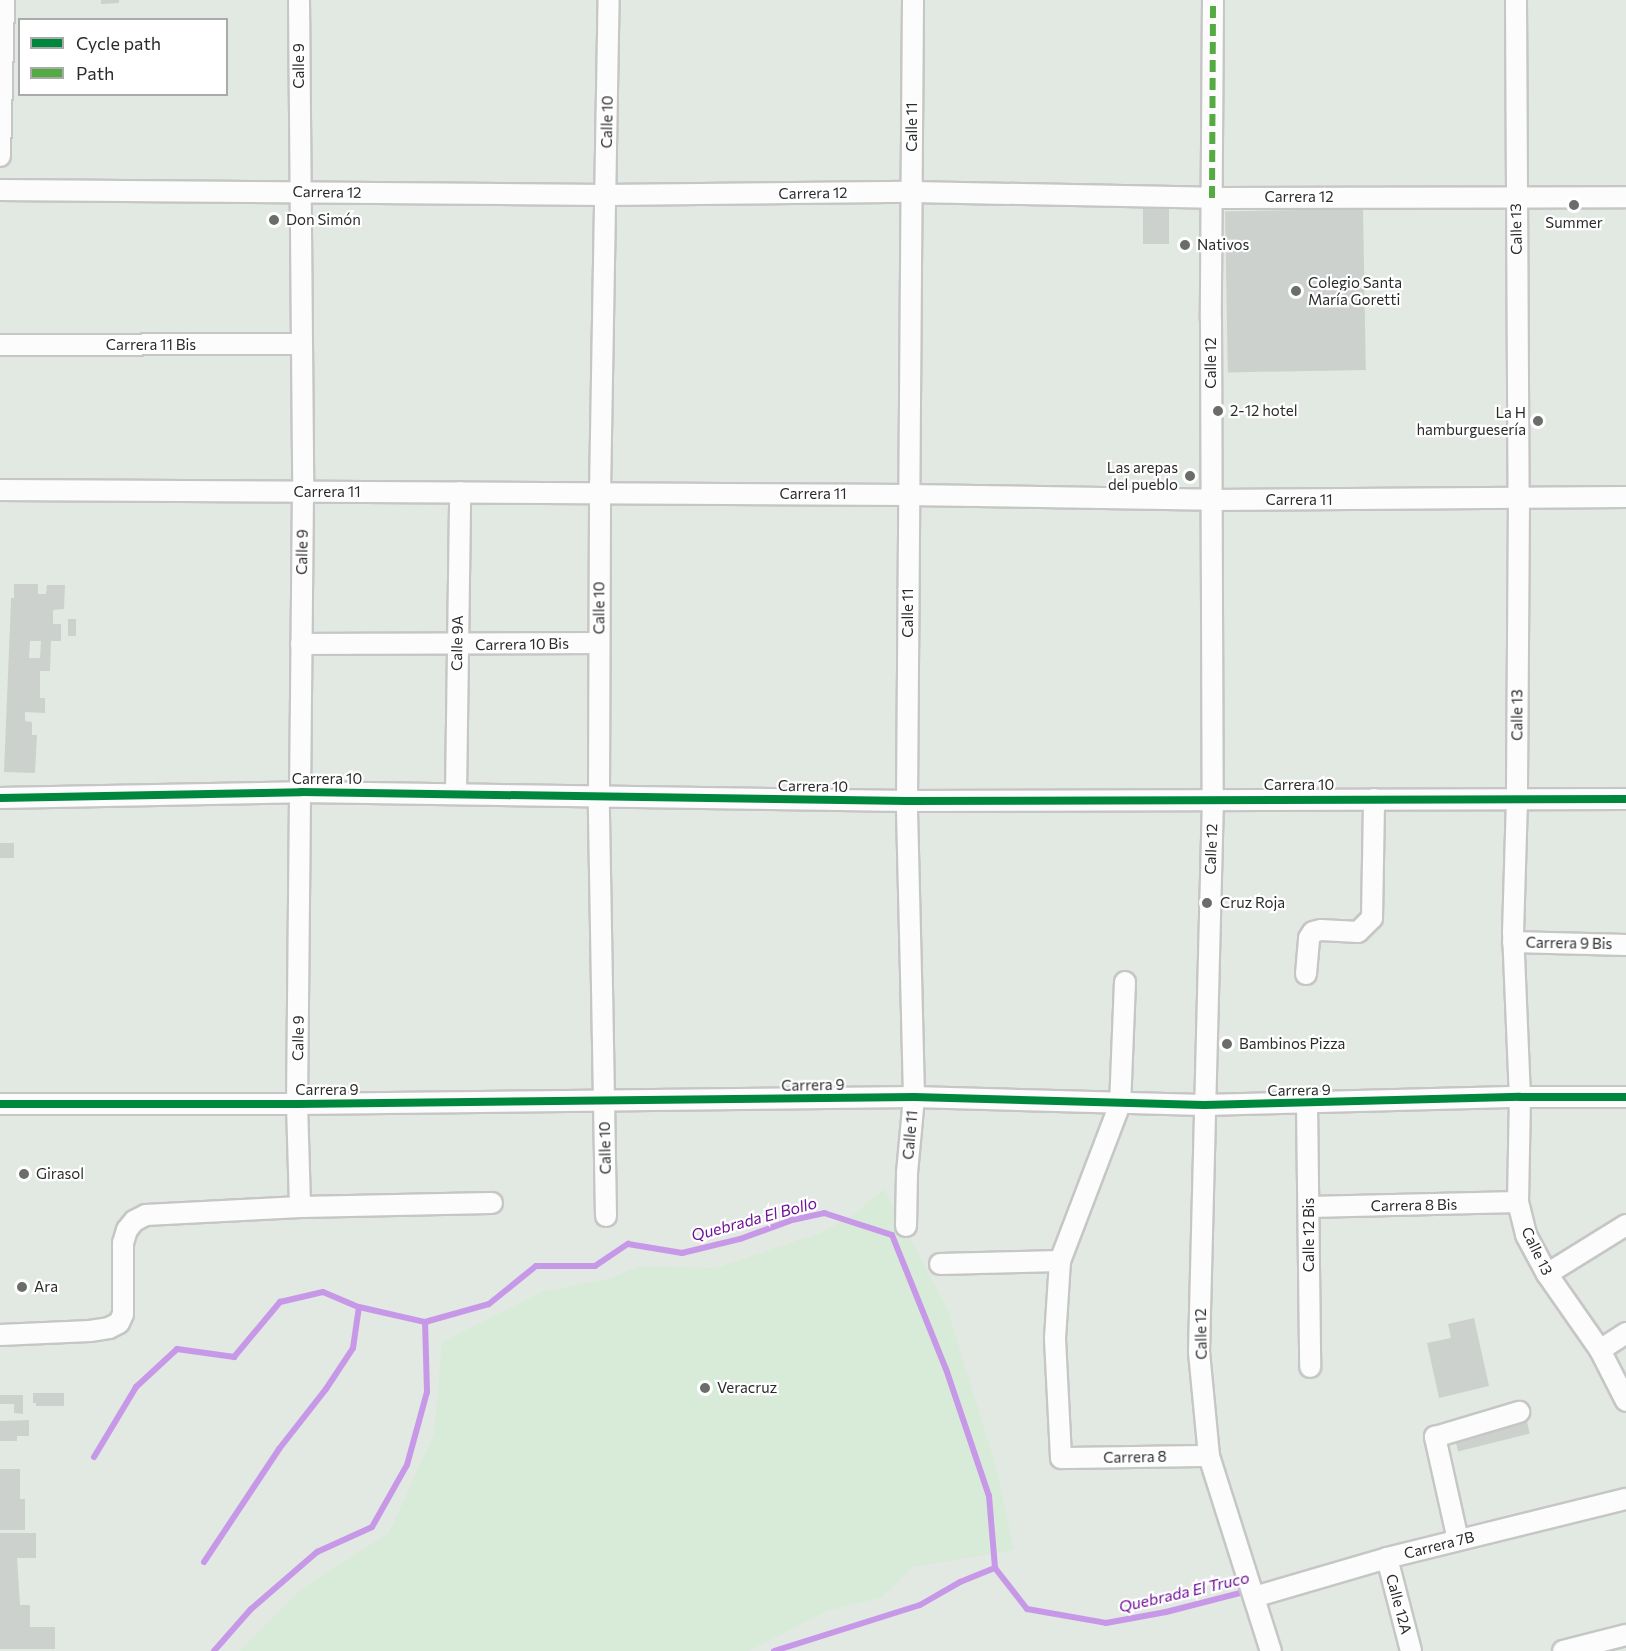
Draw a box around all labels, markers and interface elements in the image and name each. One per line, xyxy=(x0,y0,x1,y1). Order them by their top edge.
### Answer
legend xyxy=(18,18,228,96)
text: Cycle path xyxy=(76,32,161,54)
street label: Calle 9 xyxy=(290,43,308,89)
text: Path xyxy=(76,62,114,84)
street label: Calle 10 xyxy=(598,95,616,149)
street label: Calle 11 xyxy=(903,102,921,152)
street label: Carrera 12 xyxy=(292,182,362,202)
street label: Carrera 12 xyxy=(778,183,848,203)
street label: Carrera 12 xyxy=(1264,188,1334,206)
marker: Summer xyxy=(1567,198,1581,212)
street label: Calle 13 xyxy=(1507,203,1525,255)
place label: Don Simón xyxy=(286,211,361,229)
marker: Don Simón xyxy=(267,213,281,227)
place label: Summer xyxy=(1545,214,1603,232)
place label: Nativos xyxy=(1197,236,1249,254)
marker: Nativos xyxy=(1178,238,1192,252)
place label: Colegio Santa María Goretti xyxy=(1308,273,1402,308)
marker: Colegio Santa María Goretti xyxy=(1289,284,1303,298)
street label: Carrera 11 Bis xyxy=(106,336,196,354)
street label: Calle 12 xyxy=(1202,337,1220,389)
place label: 2-12 hotel xyxy=(1230,402,1297,420)
place label: La H hamburguesería xyxy=(1416,403,1526,438)
marker: 2-12 hotel xyxy=(1211,404,1225,418)
marker: La H hamburguesería xyxy=(1531,414,1545,428)
place label: Las arepas del pueblo xyxy=(1107,458,1178,493)
marker: Las arepas del pueblo xyxy=(1183,469,1197,483)
street label: Carrera 11 xyxy=(293,483,361,501)
street label: Carrera 11 xyxy=(779,485,847,503)
street label: Carrera 11 xyxy=(1265,491,1333,509)
street label: Calle 9 xyxy=(293,529,311,575)
street label: Calle 10 xyxy=(590,582,608,634)
street label: Calle 11 xyxy=(899,588,917,638)
street label: Calle 9A xyxy=(448,615,466,671)
street label: Carrera 10 Bis xyxy=(475,634,569,654)
street label: Calle 13 xyxy=(1508,689,1526,741)
street label: Carrera 10 xyxy=(292,770,362,788)
street label: Carrera 10 xyxy=(778,776,848,796)
street label: Carrera 10 xyxy=(1264,776,1334,794)
street label: Calle 12 xyxy=(1201,823,1221,875)
marker: Cruz Roja xyxy=(1198,894,1216,912)
place label: Cruz Roja xyxy=(1220,894,1285,912)
street label: Carrera 9 Bis xyxy=(1526,933,1612,953)
street label: Calle 9 xyxy=(289,1015,307,1061)
place label: Bambinos Pizza xyxy=(1239,1035,1345,1053)
marker: Bambinos Pizza xyxy=(1220,1037,1234,1051)
street label: Carrera 9 xyxy=(781,1075,845,1095)
street label: Carrera 9 xyxy=(1267,1080,1331,1100)
street label: Carrera 9 xyxy=(295,1081,359,1099)
street label: Calle 11 xyxy=(899,1110,921,1160)
street label: Calle 10 xyxy=(596,1121,614,1175)
place label: Girasol xyxy=(36,1165,84,1183)
marker: Girasol xyxy=(17,1167,31,1181)
water label: Quebrada El Bollo xyxy=(689,1193,819,1245)
street label: Carrera 8 Bis xyxy=(1371,1195,1457,1215)
street label: Calle 12 Bis xyxy=(1300,1198,1318,1272)
street label: Calle 13 xyxy=(1518,1224,1556,1278)
place label: Ara xyxy=(34,1278,58,1296)
marker: Ara xyxy=(15,1280,29,1294)
street label: Calle 12 xyxy=(1192,1308,1210,1360)
place label: Veracruz xyxy=(717,1379,777,1397)
marker: Veracruz xyxy=(698,1381,712,1395)
street label: Carrera 8 xyxy=(1103,1447,1167,1467)
street label: Carrera 7B xyxy=(1402,1528,1476,1562)
water label: Quebrada El Truco xyxy=(1117,1568,1251,1616)
street label: Calle 12A xyxy=(1382,1572,1416,1636)

